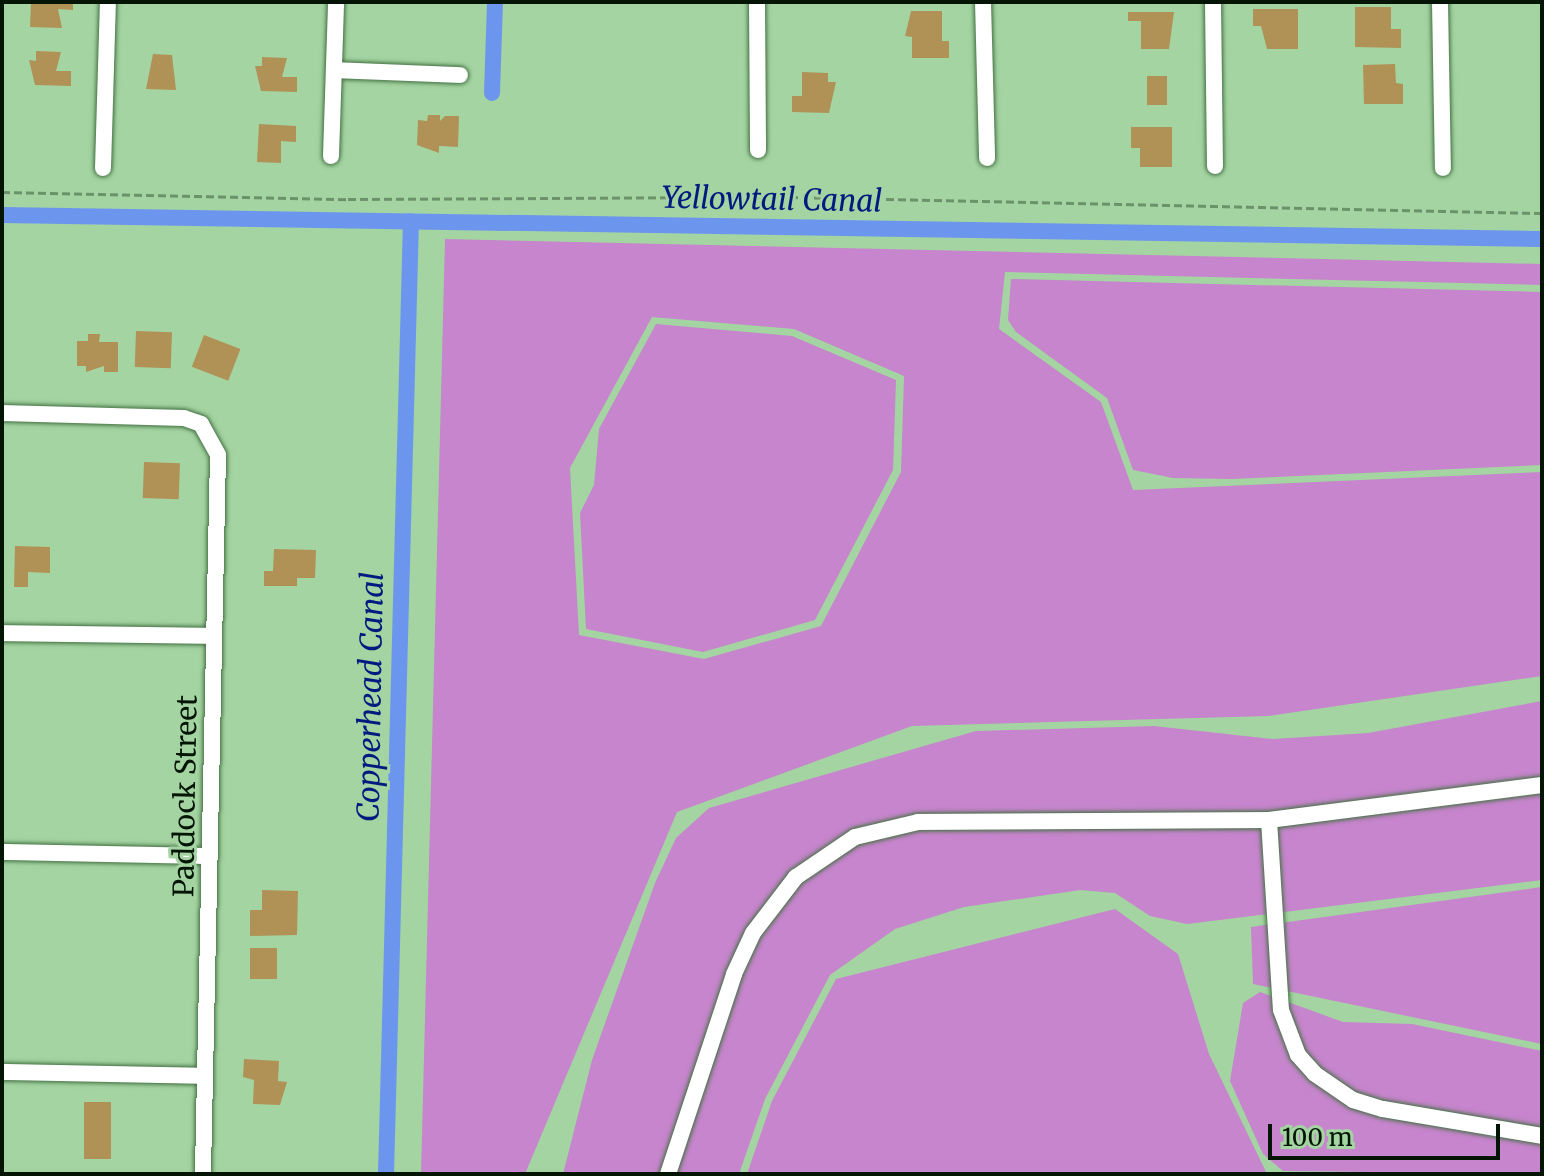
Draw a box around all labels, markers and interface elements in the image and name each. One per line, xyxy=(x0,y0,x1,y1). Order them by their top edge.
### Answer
water label: Yellowtail Canal xyxy=(661,179,883,219)
water label: Copperhead Canal xyxy=(350,572,390,822)
street label: Paddock Street xyxy=(166,695,204,897)
scale bar xyxy=(1272,1108,1504,1158)
text: 100 m xyxy=(1282,1122,1352,1153)

